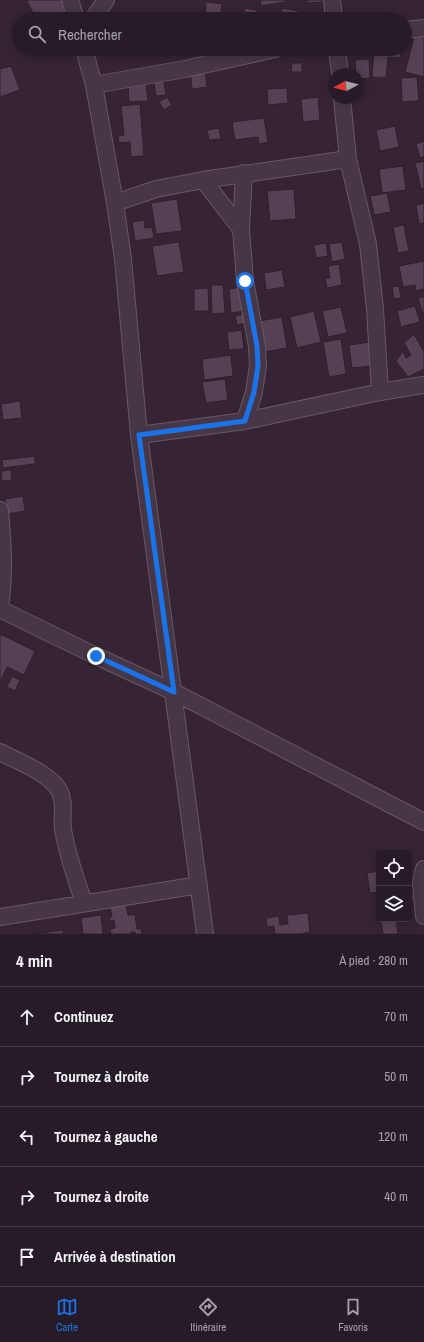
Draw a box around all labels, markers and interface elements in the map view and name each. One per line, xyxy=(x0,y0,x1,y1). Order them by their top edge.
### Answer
search box xyxy=(12,12,412,56)
icon: search xyxy=(26,23,48,45)
text: Rechercher xyxy=(58,24,122,45)
north arrow xyxy=(328,68,364,104)
route start xyxy=(236,272,254,290)
route end xyxy=(87,647,105,665)
map controls xyxy=(376,850,412,922)
button: locate xyxy=(376,850,412,886)
button: layers xyxy=(376,886,412,922)
text: 4 min xyxy=(16,949,52,972)
text: À pied · 280 m xyxy=(339,952,408,969)
icon: ahead xyxy=(16,1006,38,1028)
text: Continuez xyxy=(54,1006,113,1027)
text: 70 m xyxy=(384,1008,408,1025)
icon: right xyxy=(16,1066,38,1088)
text: Tournez à droite xyxy=(54,1066,149,1087)
text: 50 m xyxy=(384,1068,408,1085)
icon: left xyxy=(16,1126,38,1148)
text: Tournez à gauche xyxy=(54,1126,158,1147)
text: 120 m xyxy=(378,1128,408,1145)
icon: right xyxy=(16,1186,38,1208)
text: Tournez à droite xyxy=(54,1186,149,1207)
text: 40 m xyxy=(384,1188,408,1205)
icon: arrive xyxy=(16,1246,38,1268)
text: Arrivée à destination xyxy=(54,1246,176,1267)
tab: Carte xyxy=(56,1296,78,1334)
tab: Itinéraire xyxy=(190,1296,226,1334)
tab: Favoris xyxy=(338,1296,368,1334)

